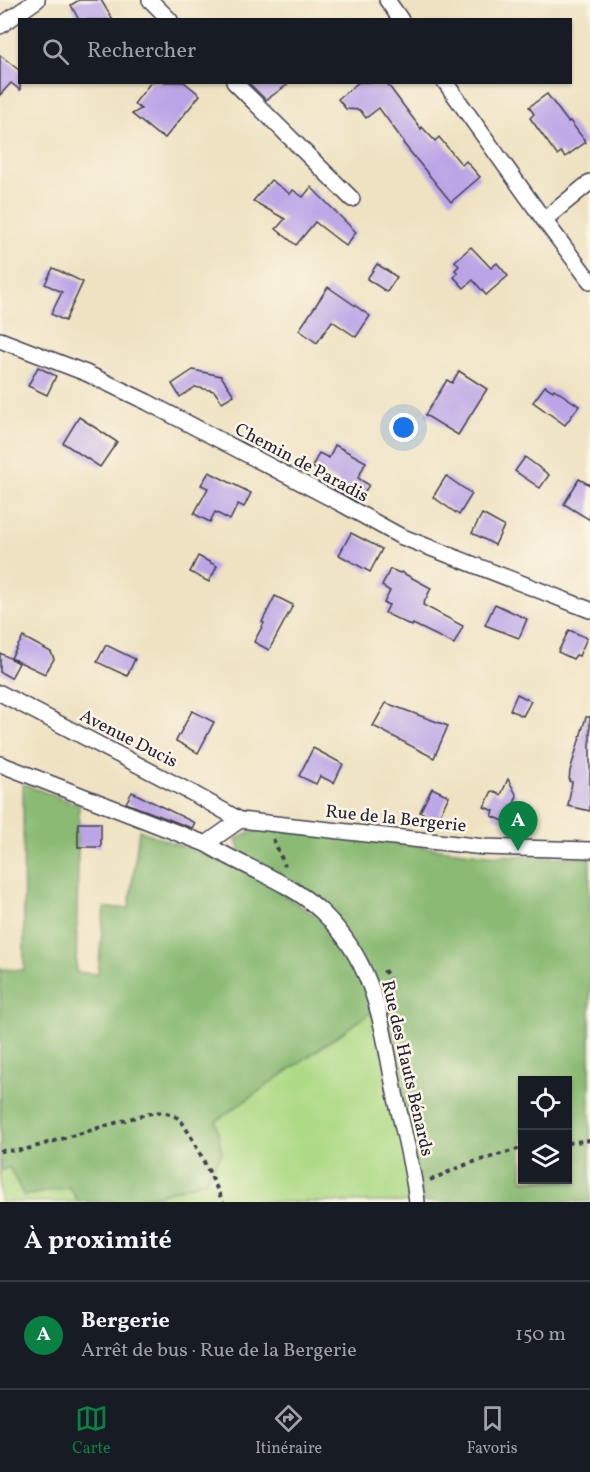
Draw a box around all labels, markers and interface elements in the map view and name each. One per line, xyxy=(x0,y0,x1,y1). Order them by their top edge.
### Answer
search box xyxy=(18,18,572,84)
icon: search xyxy=(39,35,72,68)
text: Rechercher xyxy=(87,36,196,67)
your location xyxy=(389,413,418,442)
street label: Chemin de Paradis xyxy=(230,417,373,509)
street label: Avenue Ducis xyxy=(75,704,182,775)
street label: Rue de la Bergerie xyxy=(324,800,467,839)
pin: A xyxy=(498,802,538,851)
street label: Rue des Hauts Bénards xyxy=(374,978,439,1159)
map controls xyxy=(518,1076,572,1184)
button: locate xyxy=(518,1076,572,1130)
button: layers xyxy=(518,1130,572,1184)
text: À proximité xyxy=(24,1223,172,1259)
text: Bergerie xyxy=(81,1306,170,1337)
text: A xyxy=(36,1321,51,1349)
text: 150 m xyxy=(515,1321,566,1349)
text: Arrêt de bus · Rue de la Bergerie xyxy=(81,1337,357,1365)
tab: Carte xyxy=(72,1402,111,1460)
tab: Itinéraire xyxy=(255,1402,322,1460)
tab: Favoris xyxy=(467,1402,518,1460)

